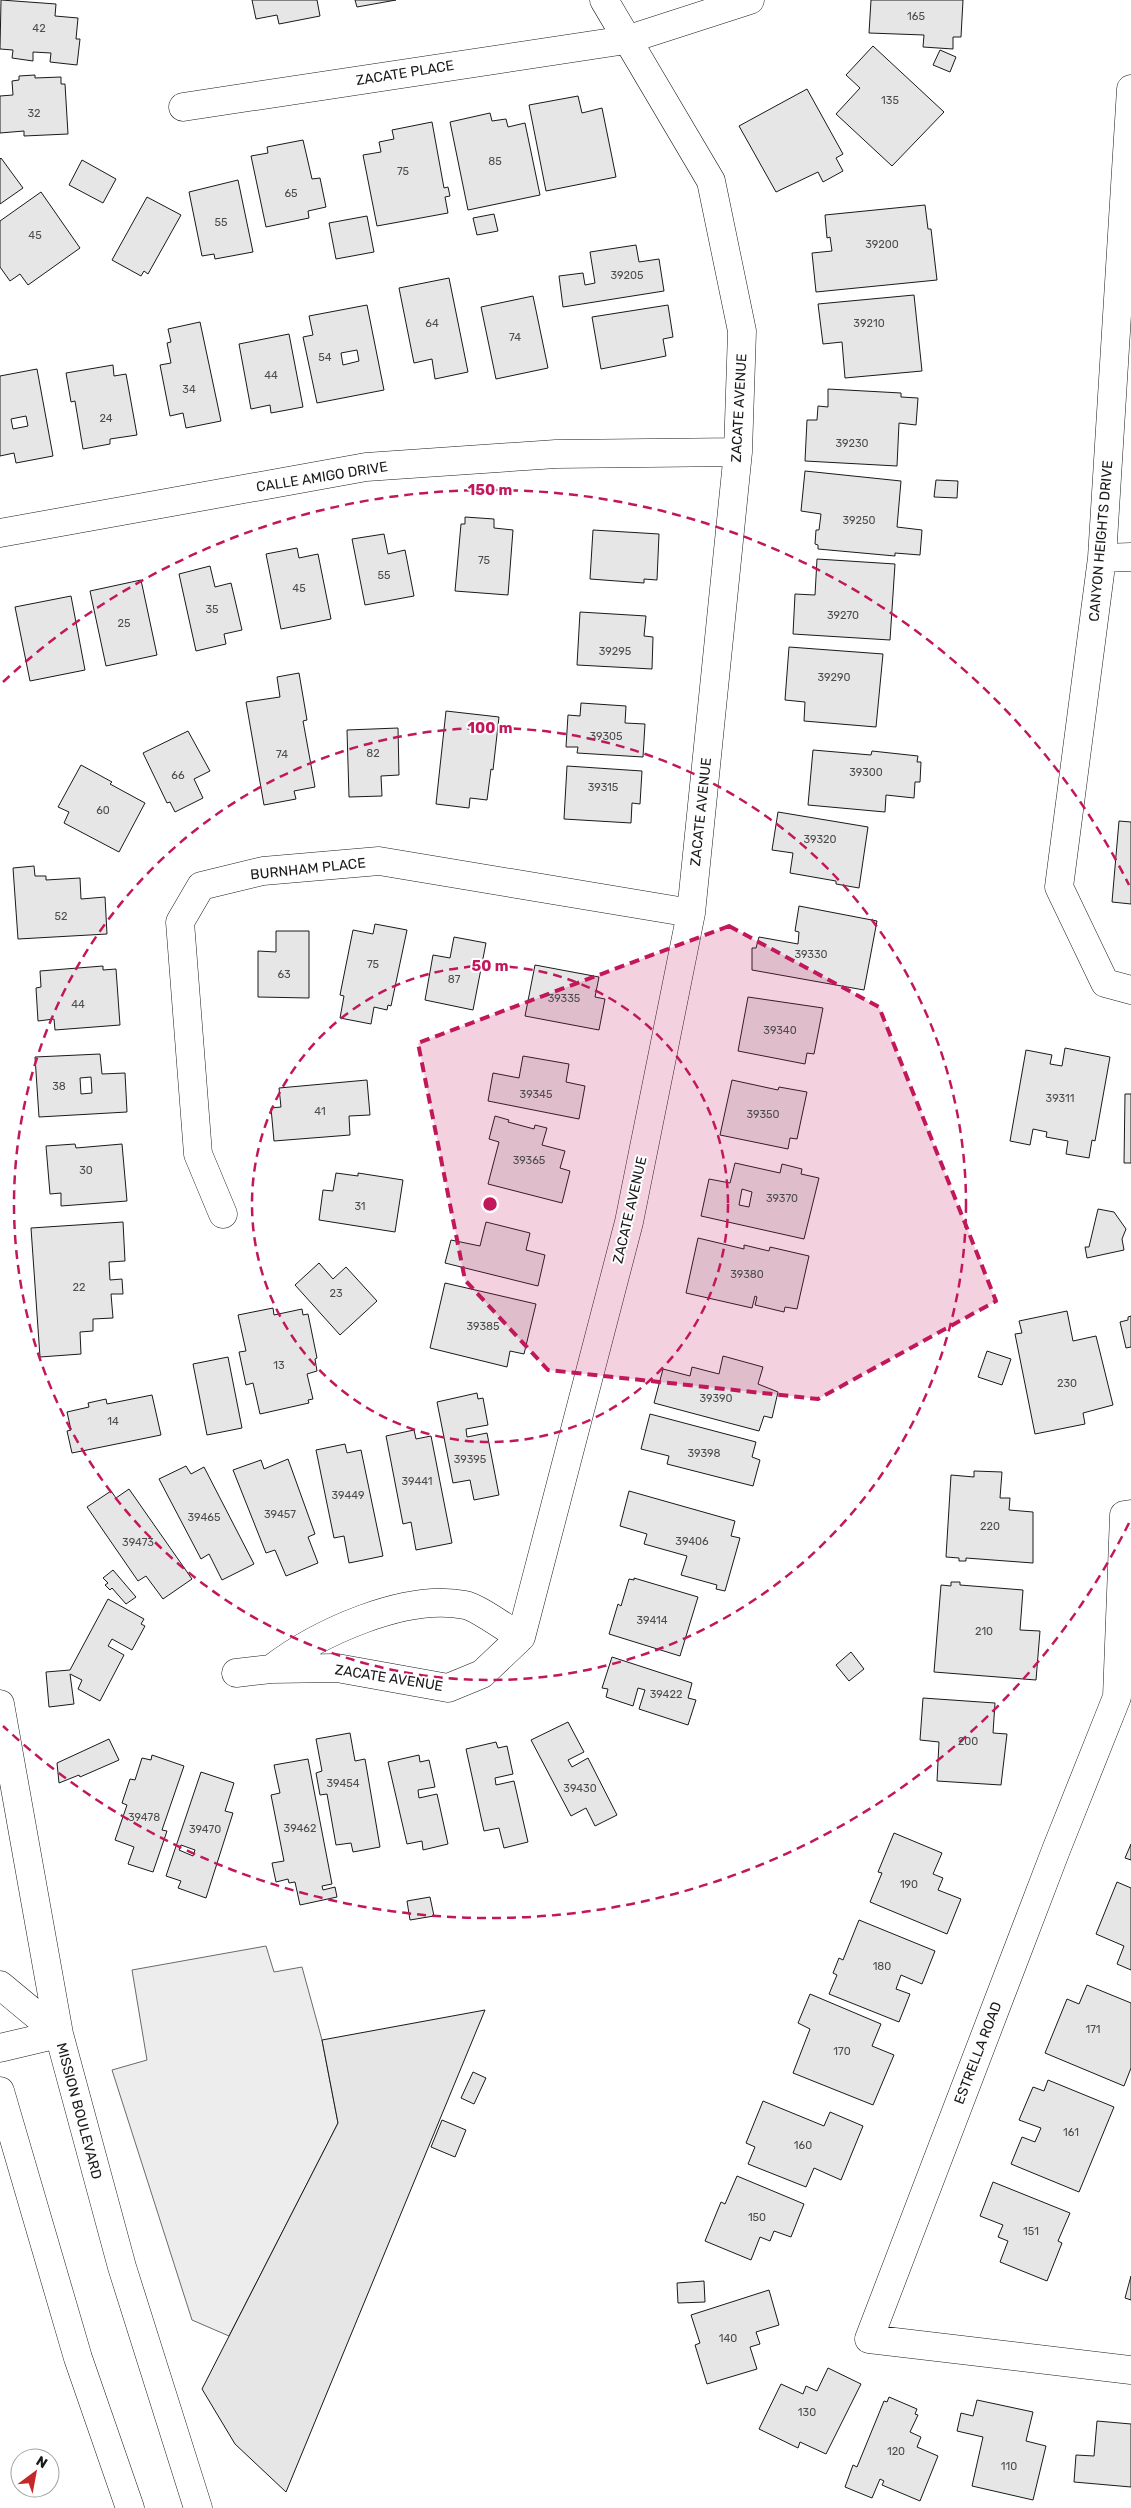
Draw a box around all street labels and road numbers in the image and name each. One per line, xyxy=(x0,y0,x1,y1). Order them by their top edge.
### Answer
street label: ZACATE PLACE xyxy=(355,57,455,89)
street label: ZACATE AVENUE xyxy=(728,353,750,463)
street label: CALLE AMIGO DRIVE xyxy=(255,458,389,496)
street label: CANYON HEIGHTS DRIVE xyxy=(1085,460,1117,622)
street label: ZACATE AVENUE xyxy=(687,757,715,867)
street label: BURNHAM PLACE xyxy=(249,854,367,884)
street label: ZACATE AVENUE xyxy=(609,1155,651,1265)
street label: ZACATE AVENUE xyxy=(334,1661,444,1695)
street label: ESTRELLA ROAD xyxy=(951,1999,1005,2107)
street label: MISSION BOULEVARD xyxy=(53,2041,105,2181)

